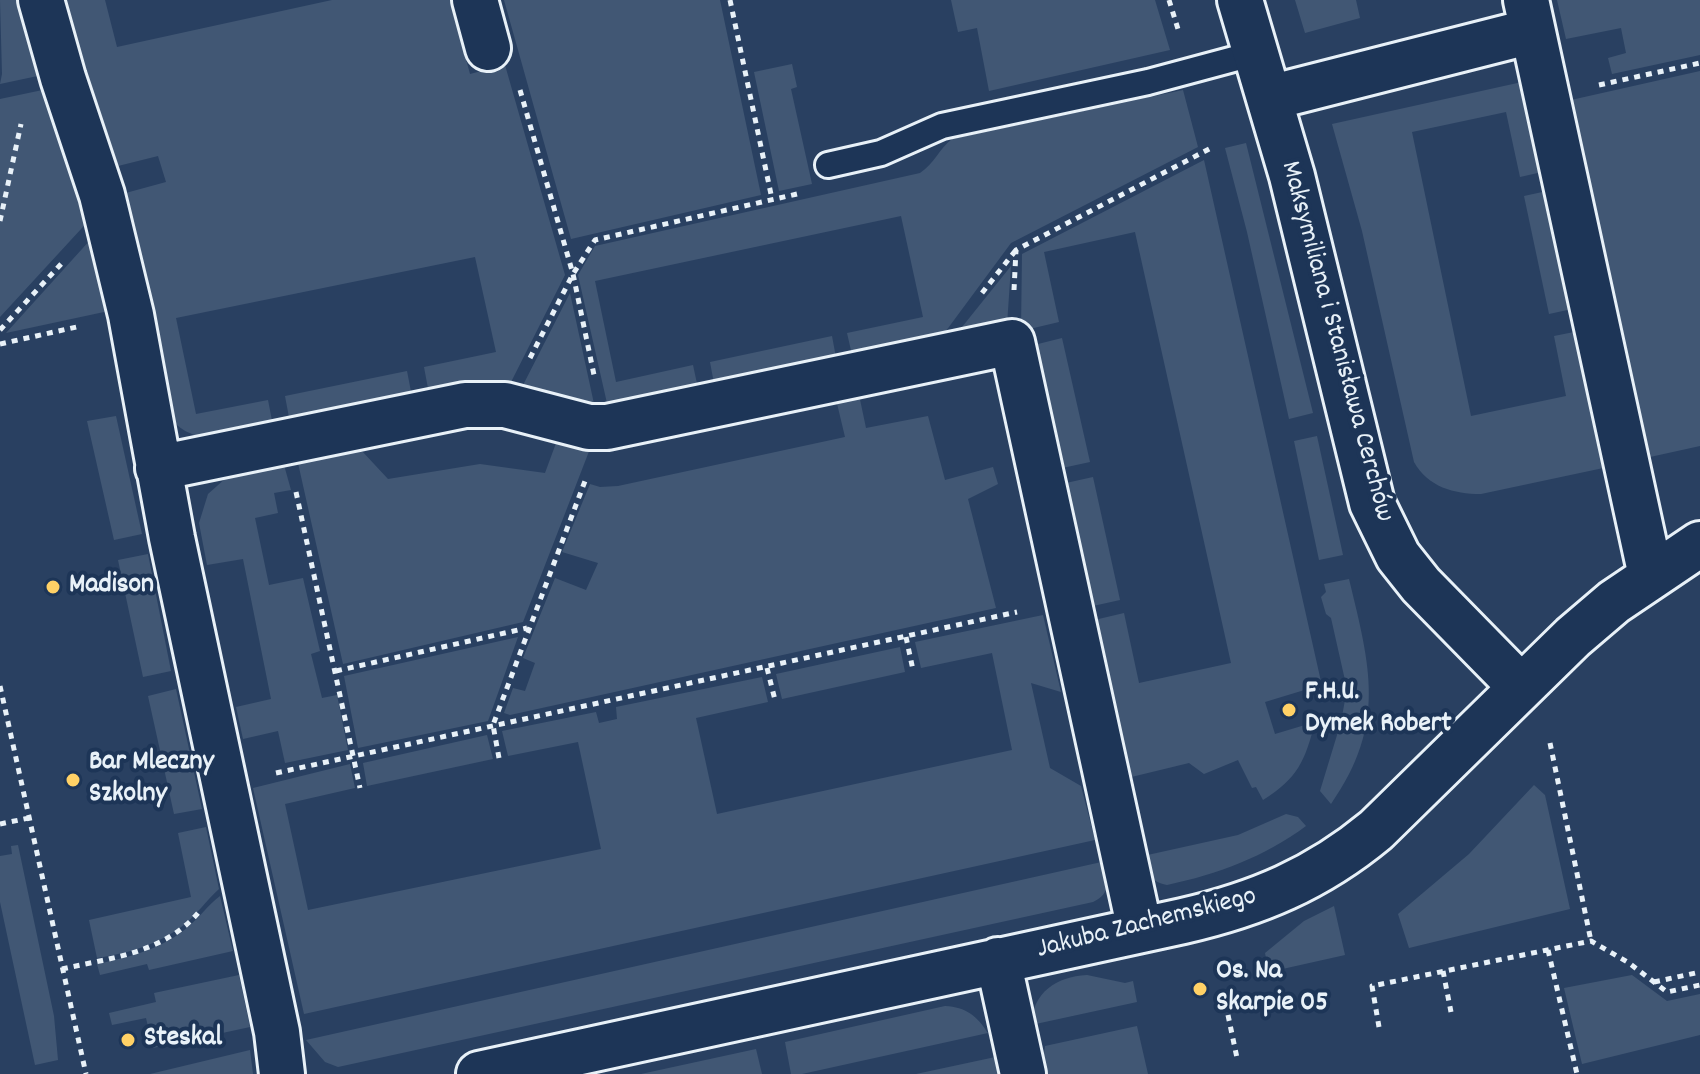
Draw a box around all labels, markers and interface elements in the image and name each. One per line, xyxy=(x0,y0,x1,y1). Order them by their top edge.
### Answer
street label: Maksymiliana i Stanisława Cerchów xyxy=(1271,158,1399,526)
place label: Madison xyxy=(69,570,154,604)
marker: Madison xyxy=(44,578,62,596)
place label: F.H.U. Dymek Robert xyxy=(1305,677,1451,743)
marker: F.H.U. Dymek Robert xyxy=(1280,701,1298,719)
place label: Bar Mleczny Szkolny xyxy=(89,747,214,813)
marker: Bar Mleczny Szkolny xyxy=(64,771,82,789)
street label: Jakuba Zachemskiego xyxy=(1034,881,1260,969)
place label: Os. Na Skarpie 05 xyxy=(1216,956,1328,1022)
marker: Os. Na Skarpie 05 xyxy=(1191,980,1209,998)
place label: Steskal xyxy=(144,1023,222,1057)
marker: Steskal xyxy=(119,1031,137,1049)

